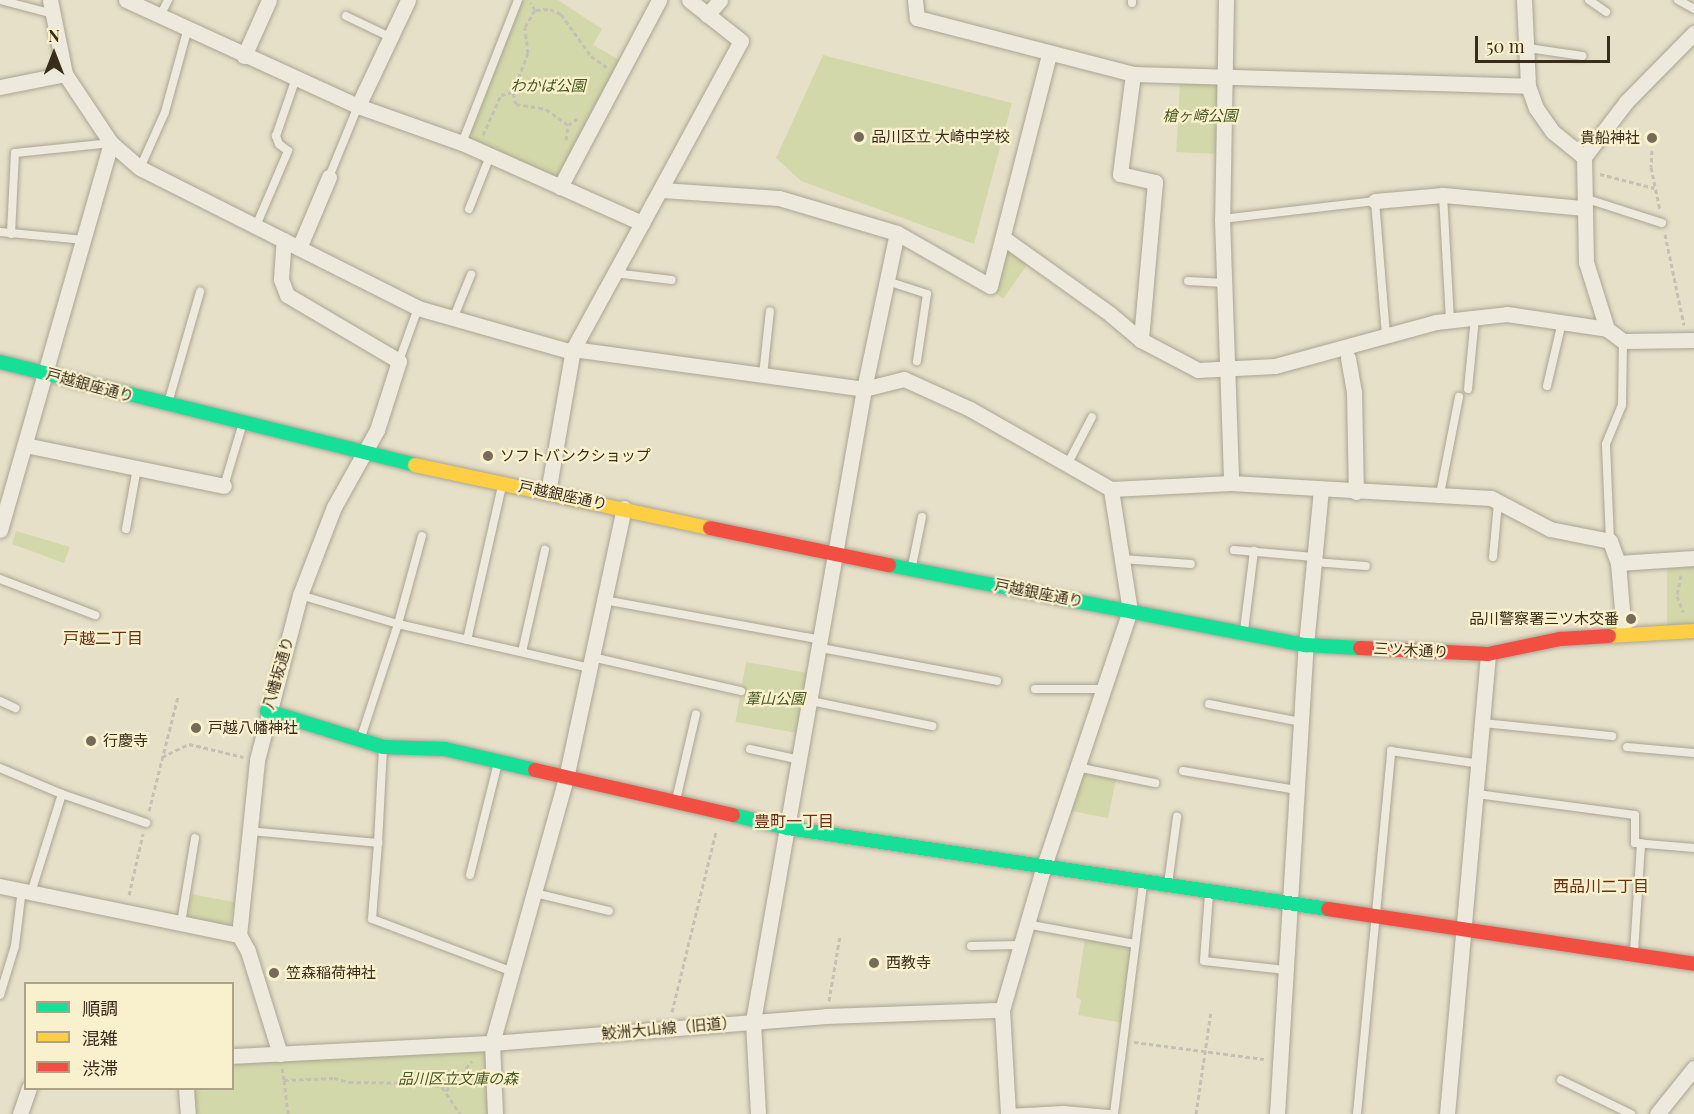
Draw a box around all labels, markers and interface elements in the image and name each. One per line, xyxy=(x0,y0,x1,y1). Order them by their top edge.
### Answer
north arrow xyxy=(24,24,84,84)
scale bar xyxy=(1478,24,1613,62)
text: N xyxy=(48,25,60,46)
text: 50 m xyxy=(1486,34,1525,58)
park label: わかば公園 xyxy=(511,77,585,95)
park label: 槍ヶ崎公園 xyxy=(1163,107,1237,125)
place label: 品川区立 大崎中学校 xyxy=(871,128,1010,146)
place label: 貴船神社 xyxy=(1580,129,1640,147)
marker: 品川区立 大崎中学校 xyxy=(852,130,866,144)
marker: 貴船神社 xyxy=(1645,131,1659,145)
street label: 戸越銀座通り xyxy=(44,365,136,405)
place label: ソフトバンクショップ xyxy=(500,447,650,465)
marker: ソフトバンクショップ xyxy=(481,449,495,463)
street label: 戸越銀座通り xyxy=(517,477,609,513)
street label: 戸越銀座通り xyxy=(993,576,1085,610)
place label: 品川警察署三ツ木交番 xyxy=(1469,610,1619,628)
marker: 品川警察署三ツ木交番 xyxy=(1624,612,1638,626)
district label: 戸越二丁目 xyxy=(63,628,143,648)
street label: 八幡坂通り xyxy=(259,634,297,712)
street label: 三ツ木通り xyxy=(1373,639,1449,661)
park label: 葦山公園 xyxy=(745,690,805,708)
place label: 戸越八幡神社 xyxy=(208,719,298,737)
marker: 戸越八幡神社 xyxy=(189,721,203,735)
place label: 行慶寺 xyxy=(103,732,148,750)
marker: 行慶寺 xyxy=(84,734,98,748)
district label: 豊町一丁目 xyxy=(754,811,834,831)
district label: 西品川二丁目 xyxy=(1553,876,1649,896)
place label: 西教寺 xyxy=(886,954,931,972)
marker: 西教寺 xyxy=(867,956,881,970)
place label: 笠森稲荷神社 xyxy=(286,964,376,982)
marker: 笠森稲荷神社 xyxy=(267,966,281,980)
legend xyxy=(24,982,234,1090)
text: 順調 xyxy=(82,996,118,1020)
street label: 鮫洲大山線（旧道） xyxy=(601,1013,737,1043)
text: 混雑 xyxy=(82,1026,118,1050)
text: 渋滞 xyxy=(82,1056,118,1080)
park label: 品川区立文庫の森 xyxy=(398,1070,518,1088)

